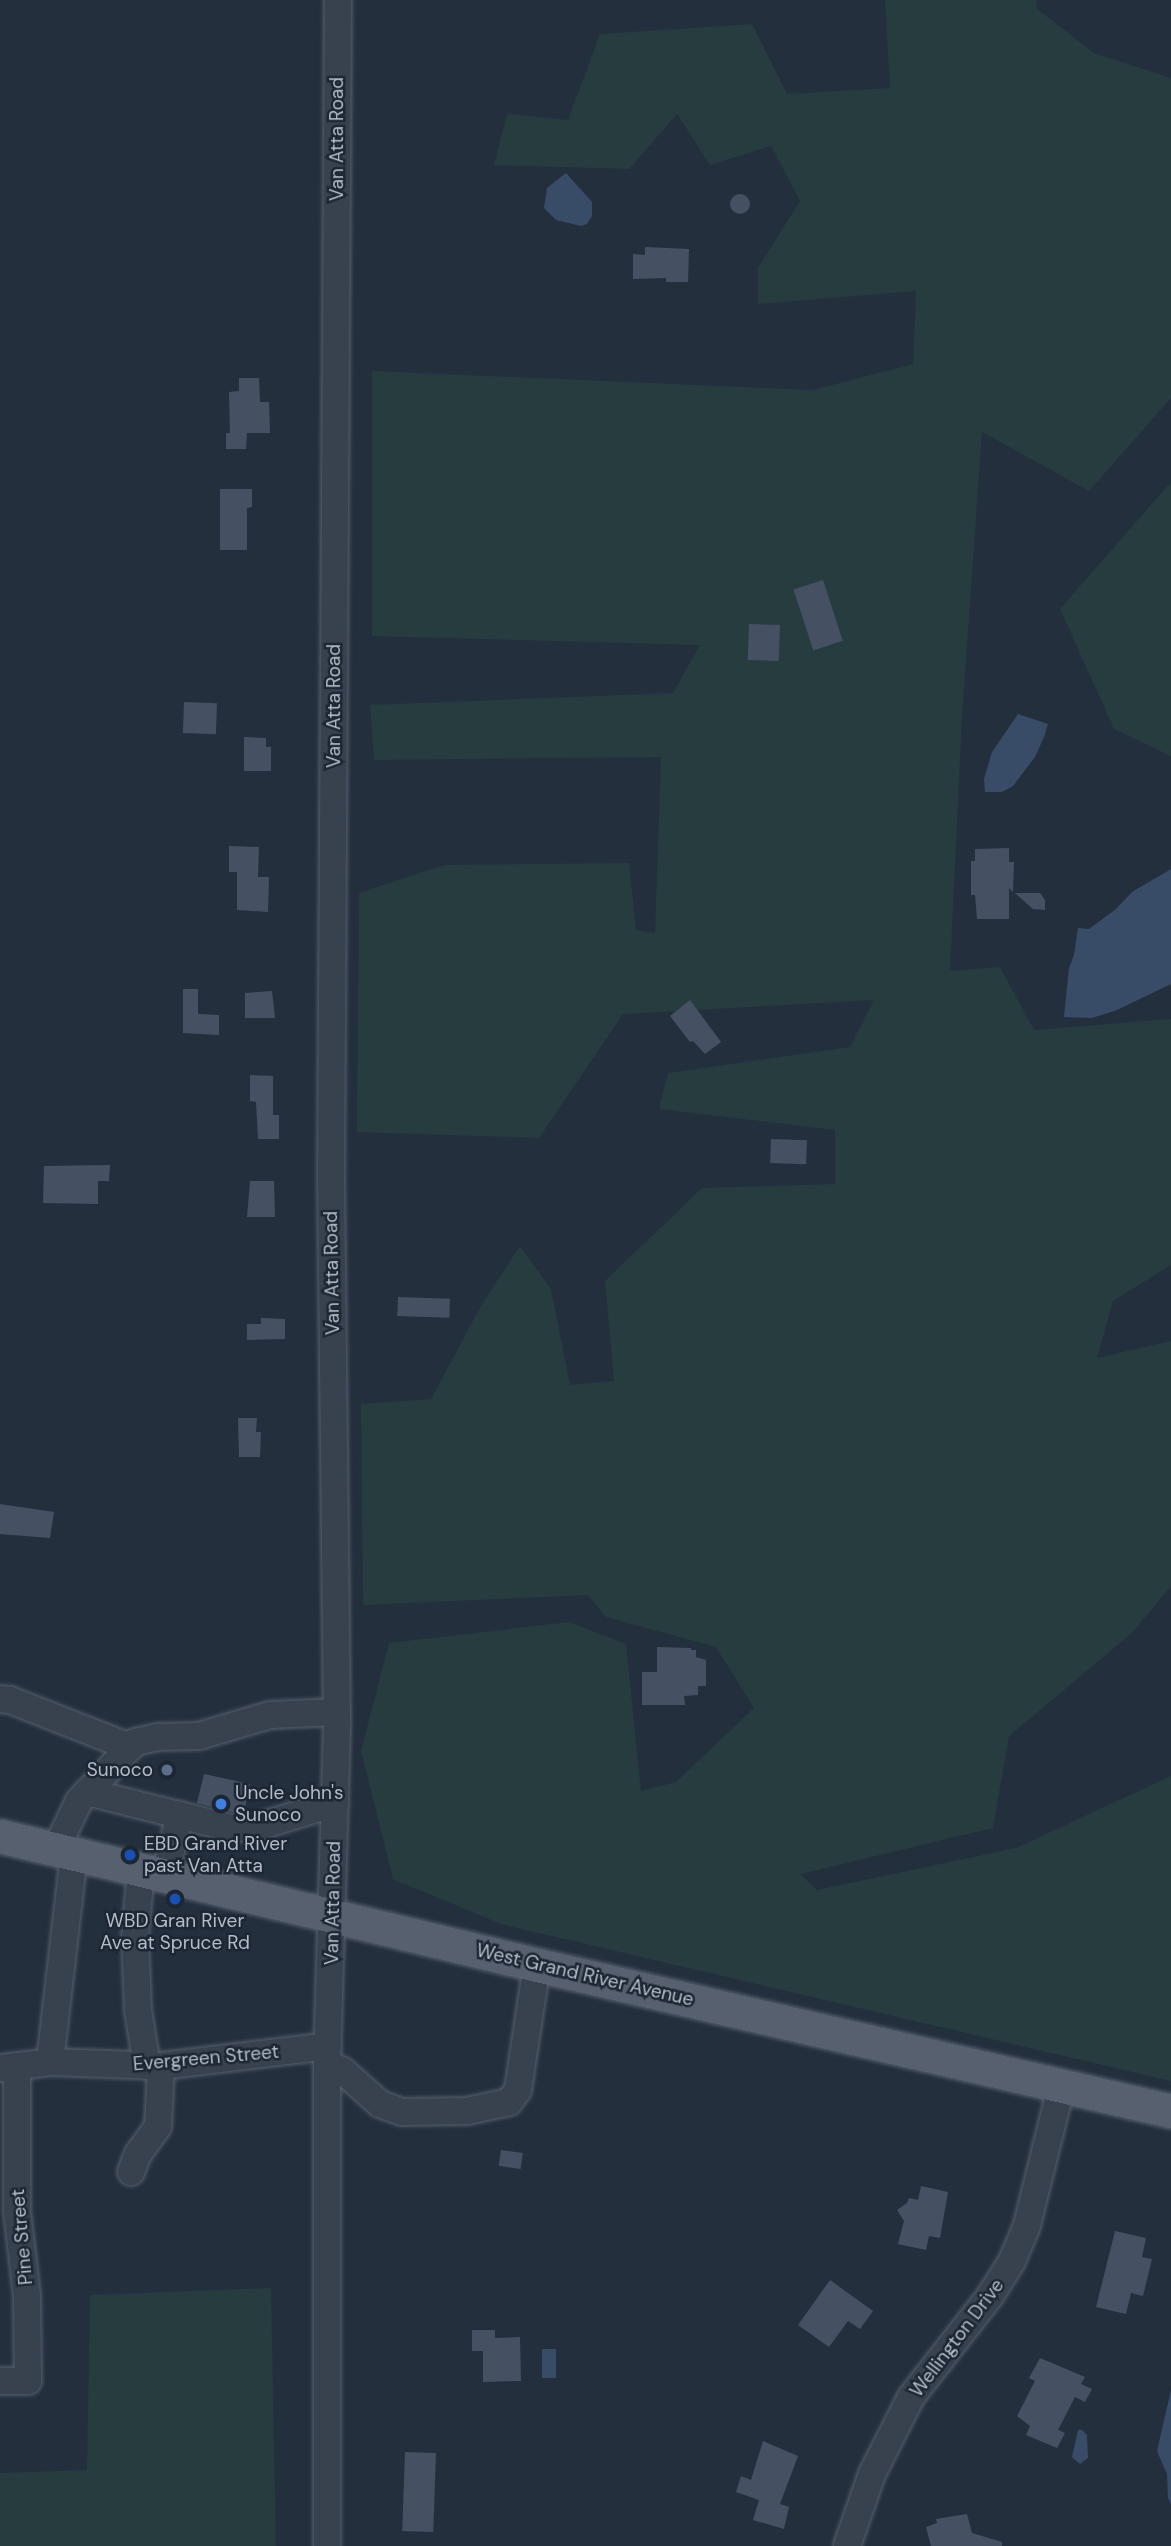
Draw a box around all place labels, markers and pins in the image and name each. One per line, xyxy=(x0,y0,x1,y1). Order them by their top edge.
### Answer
place label: Sunoco xyxy=(87,1759,153,1781)
marker: Sunoco xyxy=(159,1762,175,1778)
place label: Uncle John's Sunoco xyxy=(235,1782,344,1826)
marker: Uncle John's Sunoco xyxy=(213,1796,229,1812)
place label: EBD Grand River past Van Atta xyxy=(144,1833,287,1877)
marker: EBD Grand River past Van Atta xyxy=(122,1847,138,1863)
marker: WBD Gran River Ave at Spruce Rd xyxy=(167,1891,183,1907)
place label: WBD Gran River Ave at Spruce Rd xyxy=(100,1910,250,1954)

